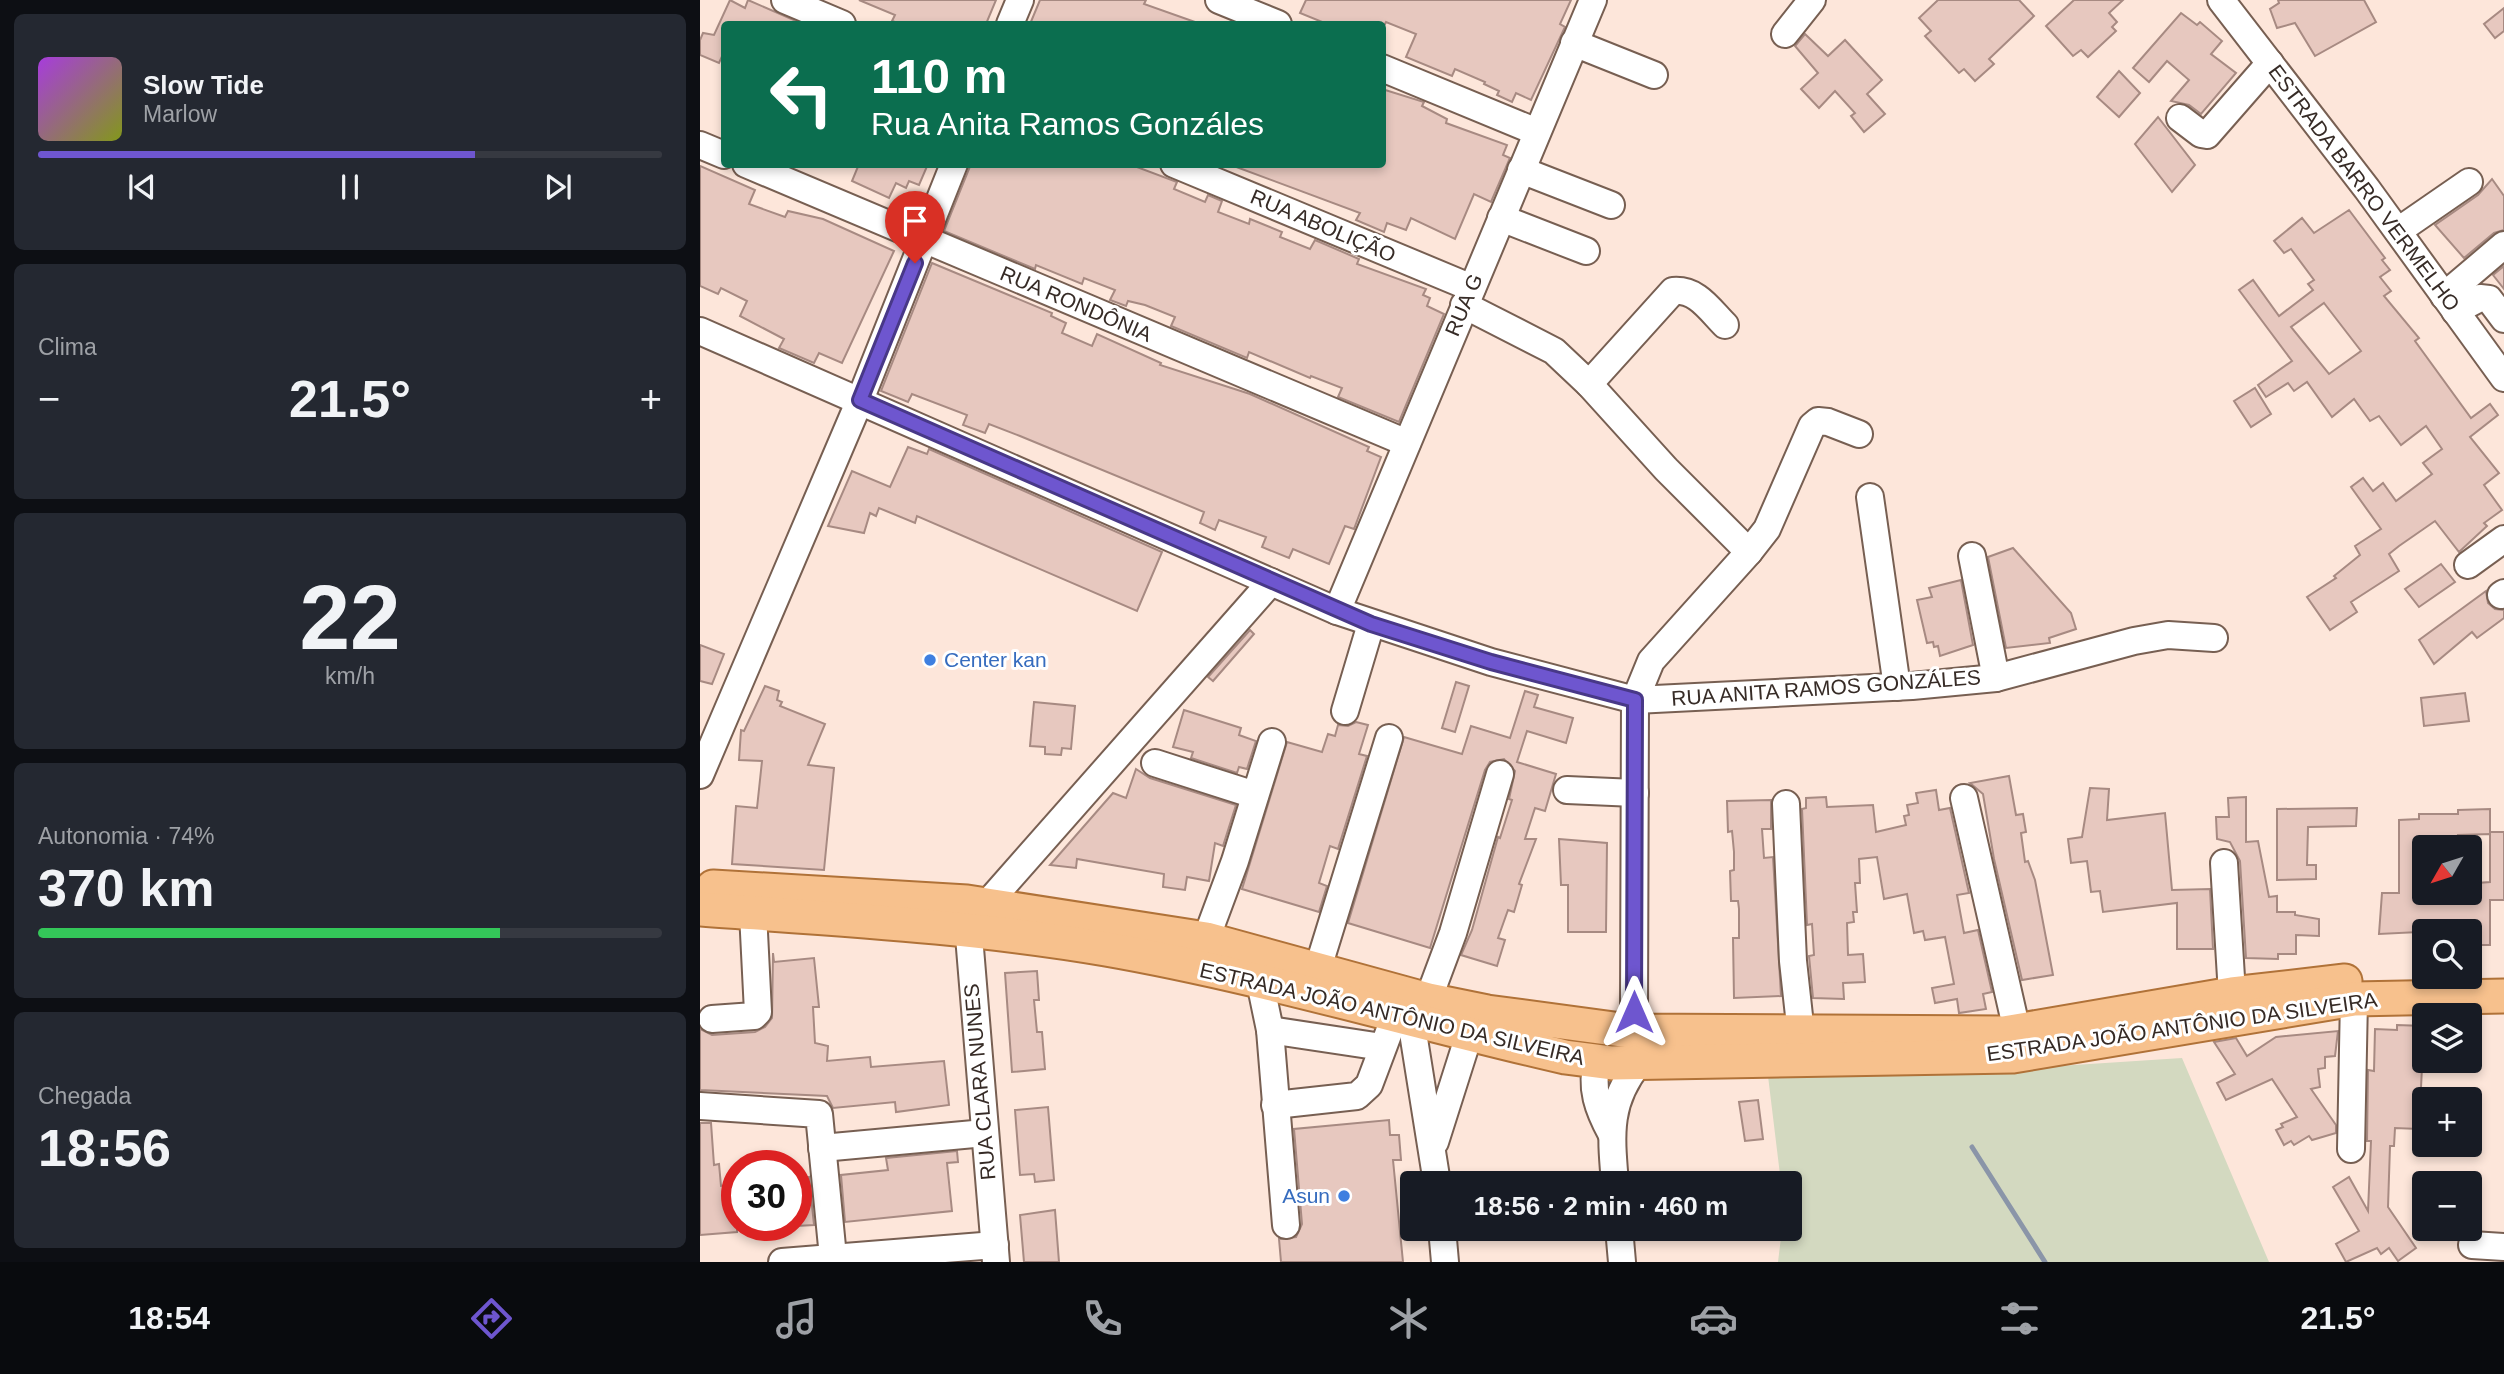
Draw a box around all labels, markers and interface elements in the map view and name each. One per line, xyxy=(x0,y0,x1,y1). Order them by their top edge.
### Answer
icon: left xyxy=(756,49,847,140)
text: 110 m xyxy=(871,49,1007,103)
street label: ESTRADA BARRO VERMELHO xyxy=(2264,60,2465,315)
text: Slow Tide xyxy=(143,70,264,100)
text: Marlow xyxy=(143,101,217,127)
text: Rua Anita Ramos Gonzáles xyxy=(871,106,1264,142)
icon: previous xyxy=(123,168,161,206)
icon: pause xyxy=(331,168,369,206)
icon: next xyxy=(539,168,577,206)
street label: RUA ABOLIÇÃO xyxy=(1247,185,1399,266)
pin xyxy=(885,191,945,263)
icon: arrive xyxy=(896,202,934,240)
street label: RUA RONDÔNIA xyxy=(997,261,1155,346)
street label: RUA G xyxy=(1440,270,1487,339)
text: Clima xyxy=(38,334,97,360)
text: 21.5° xyxy=(289,370,411,428)
text: − xyxy=(38,378,60,420)
text: + xyxy=(640,378,662,420)
text: 22 xyxy=(299,567,401,668)
place label: Center kan xyxy=(944,648,1047,671)
marker: Center kan xyxy=(922,652,938,668)
text: km/h xyxy=(325,663,375,689)
street label: RUA ANITA RAMOS GONZÁLES xyxy=(1671,665,1981,710)
text: Autonomia · 74% xyxy=(38,823,214,849)
north arrow xyxy=(2412,835,2482,905)
map controls xyxy=(2412,835,2482,1241)
text: 370 km xyxy=(38,859,214,917)
button: search xyxy=(2412,919,2482,989)
street label: ESTRADA JOÃO ANTÔNIO DA SILVEIRA xyxy=(1198,958,1587,1069)
position arrow xyxy=(1597,975,1671,1049)
street label: RUA CLARA NUNES xyxy=(959,983,1000,1181)
street label: ESTRADA JOÃO ANTÔNIO DA SILVEIRA xyxy=(1985,988,2379,1065)
button: layers xyxy=(2412,1003,2482,1073)
text: Chegada xyxy=(38,1083,131,1109)
button: + xyxy=(2412,1087,2482,1157)
text: 18:56 xyxy=(38,1119,171,1177)
speed limit sign: 30 xyxy=(721,1150,812,1241)
button: − xyxy=(2412,1171,2482,1241)
place label: Asun xyxy=(1282,1184,1330,1207)
marker: Asun xyxy=(1336,1188,1352,1204)
text: 18:56 · 2 min · 460 m xyxy=(1474,1191,1728,1221)
icon: directions xyxy=(467,1294,516,1343)
icon: music xyxy=(772,1294,821,1343)
icon: phone xyxy=(1078,1294,1127,1343)
icon: climate xyxy=(1384,1294,1433,1343)
icon: car xyxy=(1689,1294,1738,1343)
icon: filters xyxy=(1995,1294,2044,1343)
text: 18:54 xyxy=(128,1300,210,1336)
text: 21.5° xyxy=(2301,1300,2376,1336)

